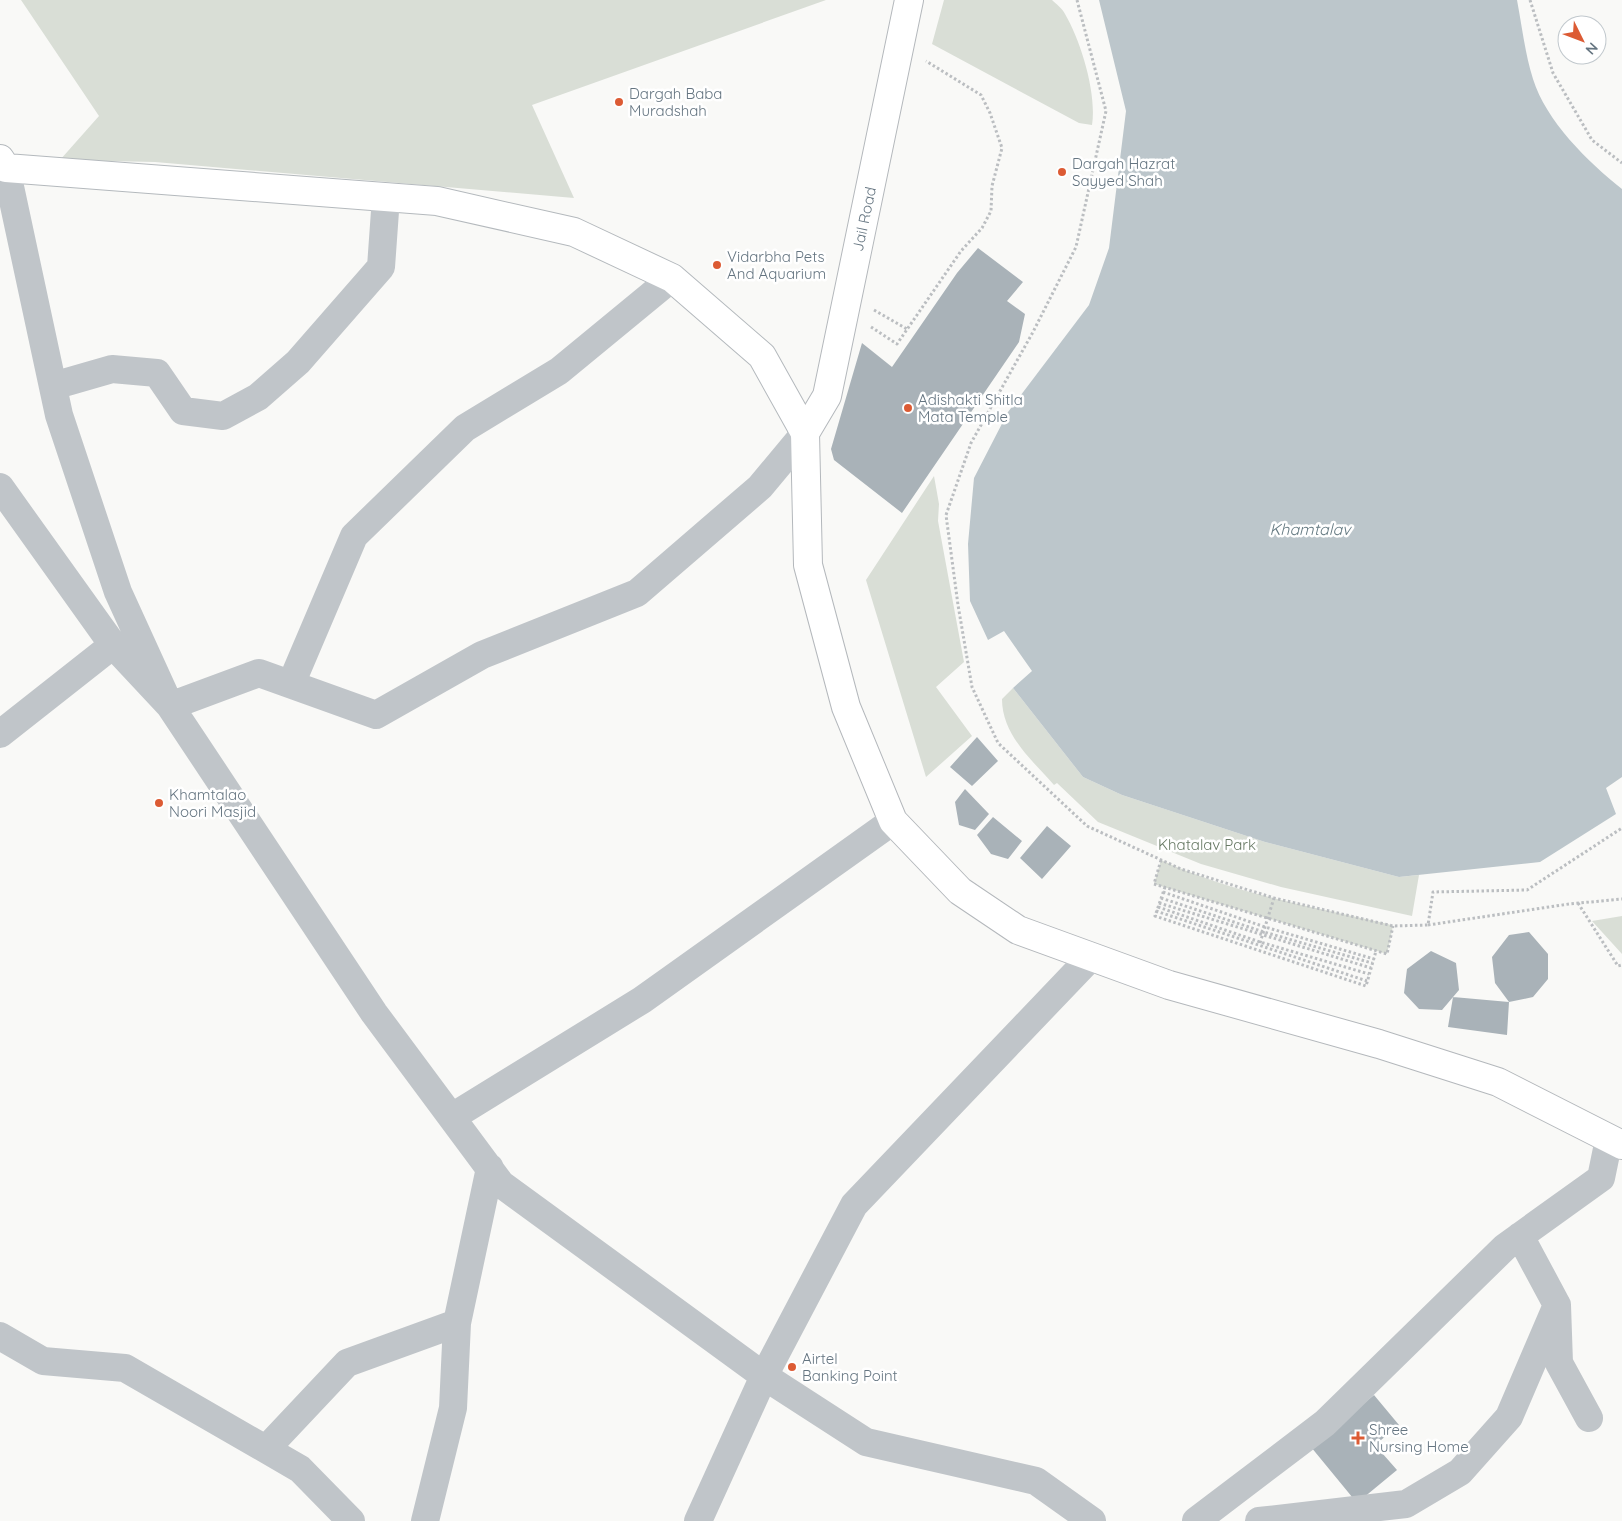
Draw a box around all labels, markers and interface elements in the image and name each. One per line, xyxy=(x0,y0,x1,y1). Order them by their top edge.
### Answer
north arrow xyxy=(1557,15,1607,65)
text: N xyxy=(1582,39,1602,59)
place label: Dargah Baba Muradshah xyxy=(629,84,722,120)
marker: Dargah Baba Muradshah xyxy=(613,96,625,108)
place label: Dargah Hazrat Sayyed Shah xyxy=(1072,154,1175,190)
marker: Dargah Hazrat Sayyed Shah xyxy=(1056,166,1068,178)
street label: Jail Road xyxy=(848,185,880,253)
place label: Vidarbha Pets And Aquarium xyxy=(727,247,826,283)
marker: Vidarbha Pets And Aquarium xyxy=(711,259,723,271)
place label: Adishakti Shitla Mata Temple xyxy=(918,390,1023,426)
marker: Adishakti Shitla Mata Temple xyxy=(902,402,914,414)
water label: Khamtalav xyxy=(1270,519,1352,539)
place label: Khamtalao Noori Masjid xyxy=(169,785,256,821)
marker: Khamtalao Noori Masjid xyxy=(153,797,165,809)
park label: Khatalav Park xyxy=(1158,835,1256,854)
place label: Airtel Banking Point xyxy=(802,1349,898,1385)
marker: Airtel Banking Point xyxy=(786,1361,798,1373)
place label: Shree Nursing Home xyxy=(1369,1420,1469,1456)
marker: Shree Nursing Home xyxy=(1351,1431,1365,1445)

